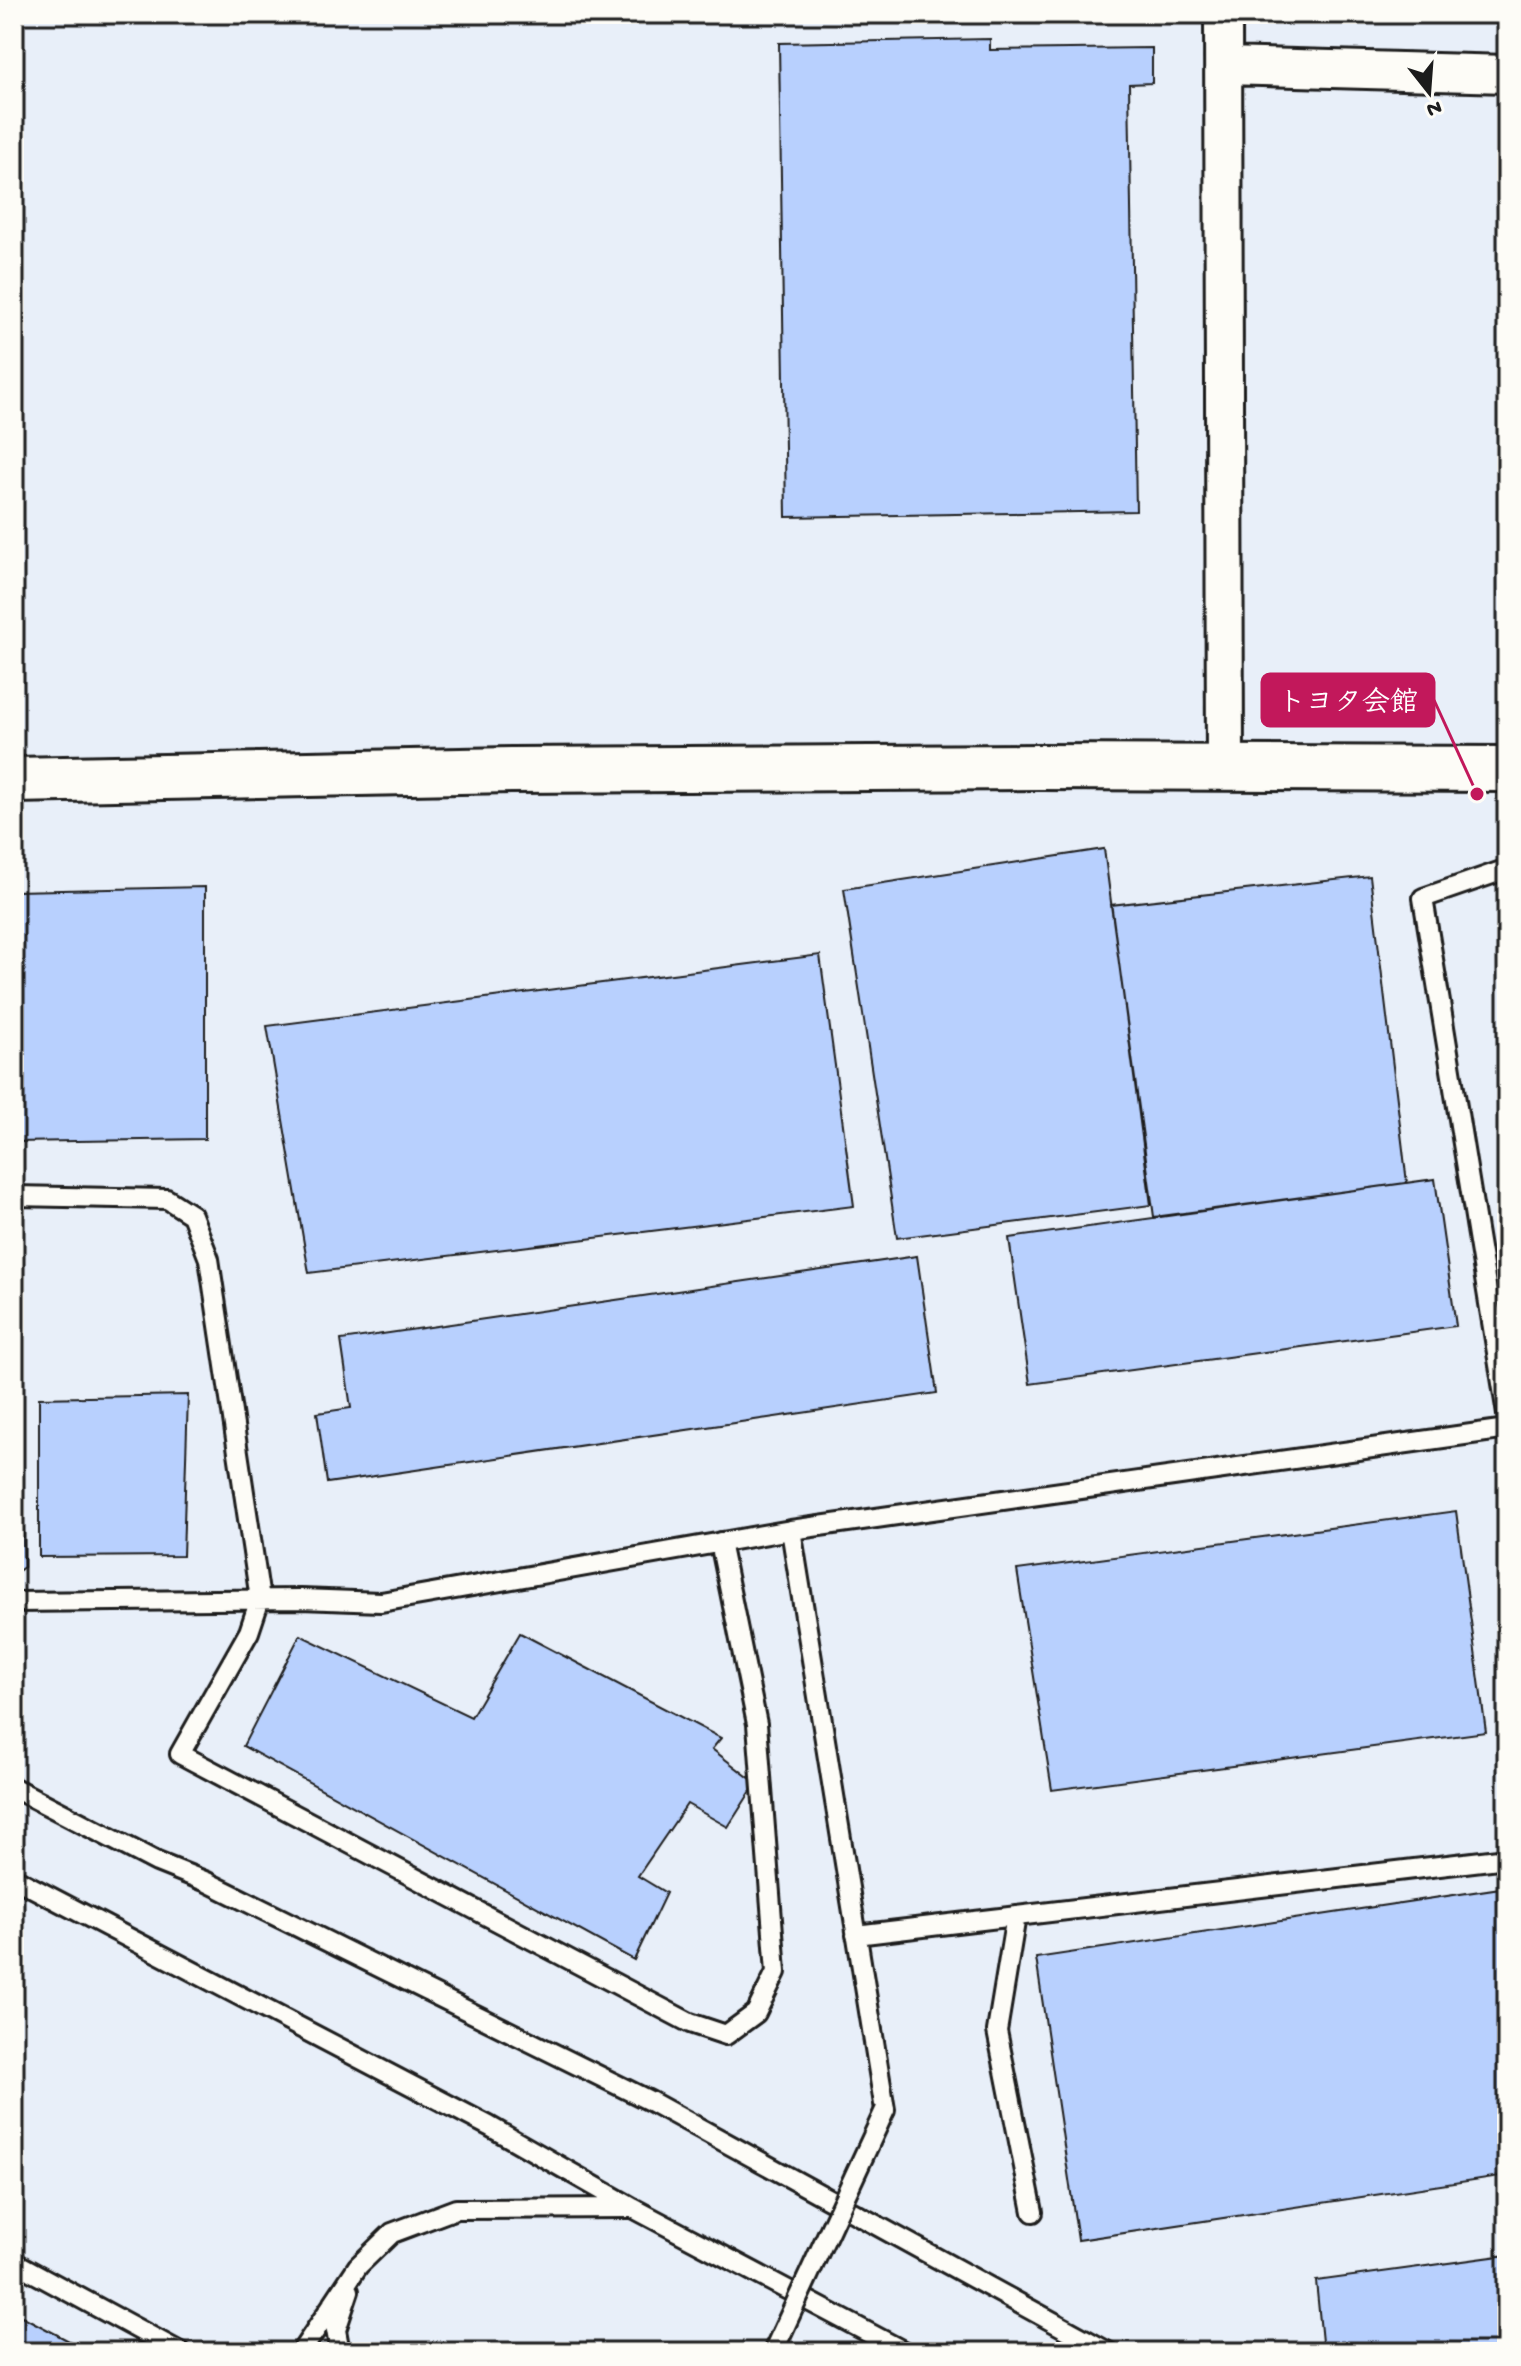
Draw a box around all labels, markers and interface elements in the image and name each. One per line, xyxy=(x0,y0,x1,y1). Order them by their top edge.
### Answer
north arrow xyxy=(1389,52,1469,132)
text: N xyxy=(1423,93,1444,122)
callout: トヨタ会館 xyxy=(1262,674,1434,726)
text: トヨタ会館 xyxy=(1278,686,1418,721)

